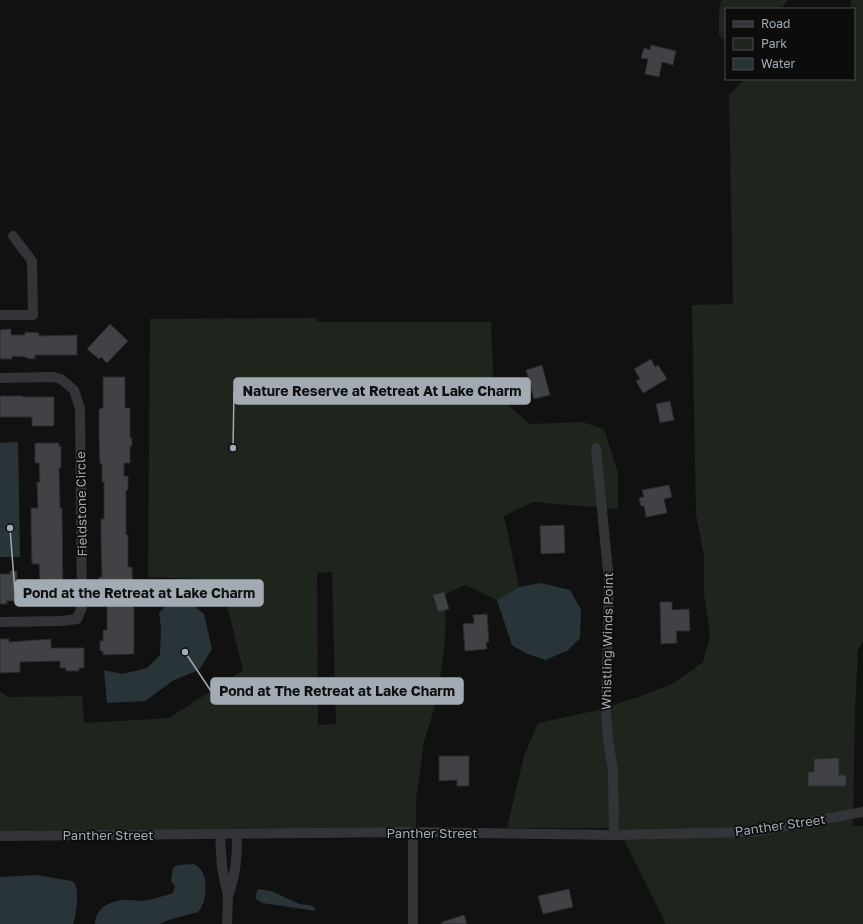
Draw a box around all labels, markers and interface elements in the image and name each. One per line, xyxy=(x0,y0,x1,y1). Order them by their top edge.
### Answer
legend xyxy=(725,8,855,80)
text: Road xyxy=(761,16,790,31)
text: Park xyxy=(761,36,787,51)
text: Water xyxy=(761,56,795,71)
callout: Nature Reserve at Retreat At Lake Charm xyxy=(234,378,530,404)
text: Nature Reserve at Retreat At Lake Charm xyxy=(242,382,522,399)
street label: Fieldstone Circle xyxy=(72,451,90,557)
street label: Whistling Winds Point xyxy=(598,572,616,710)
callout: Pond at the Retreat at Lake Charm xyxy=(15,580,263,606)
text: Pond at the Retreat at Lake Charm xyxy=(23,584,255,601)
callout: Pond at The Retreat at Lake Charm xyxy=(211,678,463,704)
text: Pond at The Retreat at Lake Charm xyxy=(219,682,455,699)
street label: Panther Street xyxy=(734,811,826,839)
street label: Panther Street xyxy=(386,825,478,841)
street label: Panther Street xyxy=(62,827,154,843)

